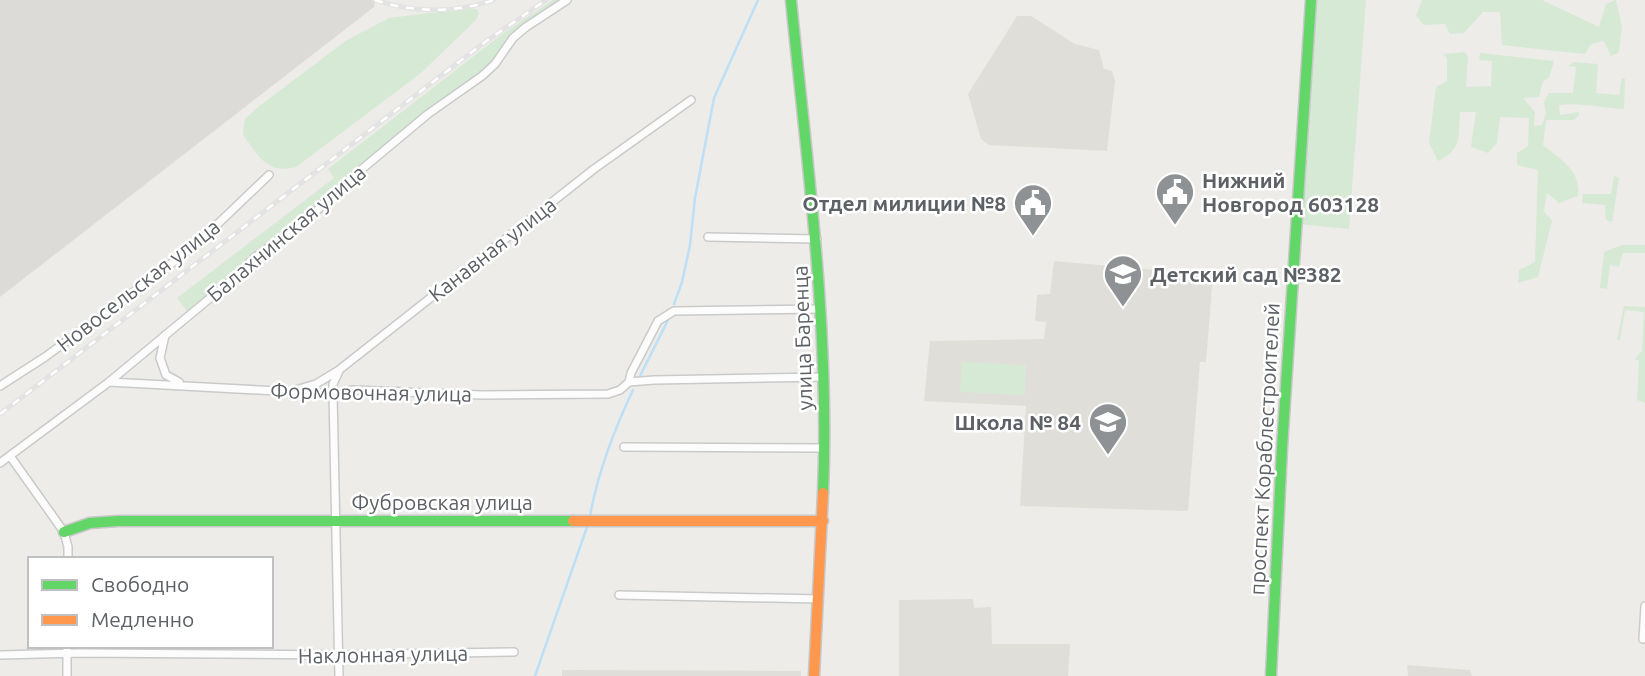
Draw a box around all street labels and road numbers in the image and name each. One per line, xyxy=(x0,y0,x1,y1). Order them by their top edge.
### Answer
street label: Балахнинская улица xyxy=(202,160,370,306)
street label: Канавная улица xyxy=(424,192,560,306)
street label: Новосельская улица xyxy=(52,214,224,356)
street label: улица Баренца xyxy=(787,265,817,411)
street label: проспект Кораблестроителей xyxy=(1244,302,1284,596)
street label: Формовочная улица xyxy=(270,378,472,406)
street label: Фубровская улица xyxy=(351,490,533,514)
street label: Наклонная улица xyxy=(298,641,468,667)

